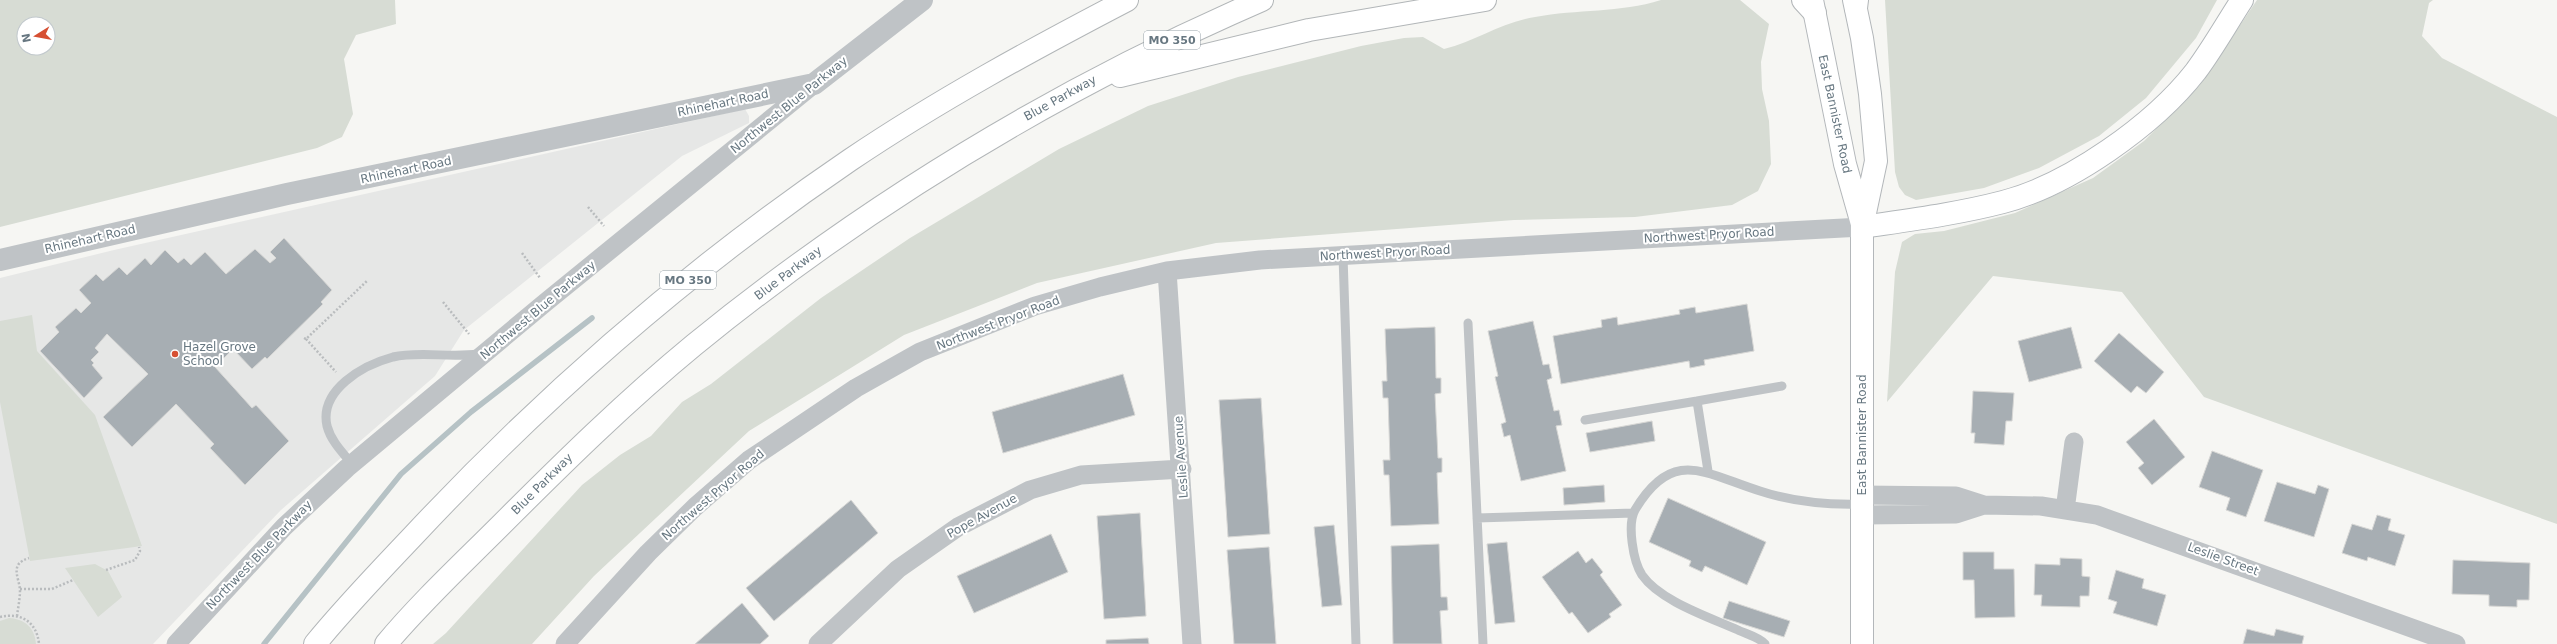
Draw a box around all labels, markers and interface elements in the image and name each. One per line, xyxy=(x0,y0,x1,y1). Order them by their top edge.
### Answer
north arrow xyxy=(16,16,56,56)
road number: MO 350 xyxy=(1144,31,1200,49)
text: N xyxy=(19,32,34,44)
street label: East Bannister Road xyxy=(1816,53,1854,175)
street label: Northwest Blue Parkway xyxy=(728,54,850,156)
street label: Blue Parkway xyxy=(1021,72,1099,124)
street label: Rhinehart Road xyxy=(676,87,770,119)
street label: Rhinehart Road xyxy=(359,154,453,186)
street label: Rhinehart Road xyxy=(43,222,137,256)
street label: Northwest Pryor Road xyxy=(1643,225,1775,245)
street label: Blue Parkway xyxy=(752,243,824,303)
street label: Northwest Pryor Road xyxy=(1319,243,1451,263)
street label: Northwest Blue Parkway xyxy=(478,258,598,362)
road number: MO 350 xyxy=(660,271,716,289)
street label: Northwest Pryor Road xyxy=(934,293,1062,353)
place label: Hazel Grove School xyxy=(183,340,256,368)
marker: Hazel Grove School xyxy=(170,349,180,359)
street label: East Bannister Road xyxy=(1855,374,1869,496)
street label: Leslie Avenue xyxy=(1171,415,1191,499)
street label: Northwest Pryor Road xyxy=(659,447,767,543)
street label: Blue Parkway xyxy=(509,451,575,517)
street label: Pope Avenue xyxy=(945,491,1019,541)
street label: Northwest Blue Parkway xyxy=(203,498,315,612)
street label: Leslie Street xyxy=(2186,540,2261,578)

